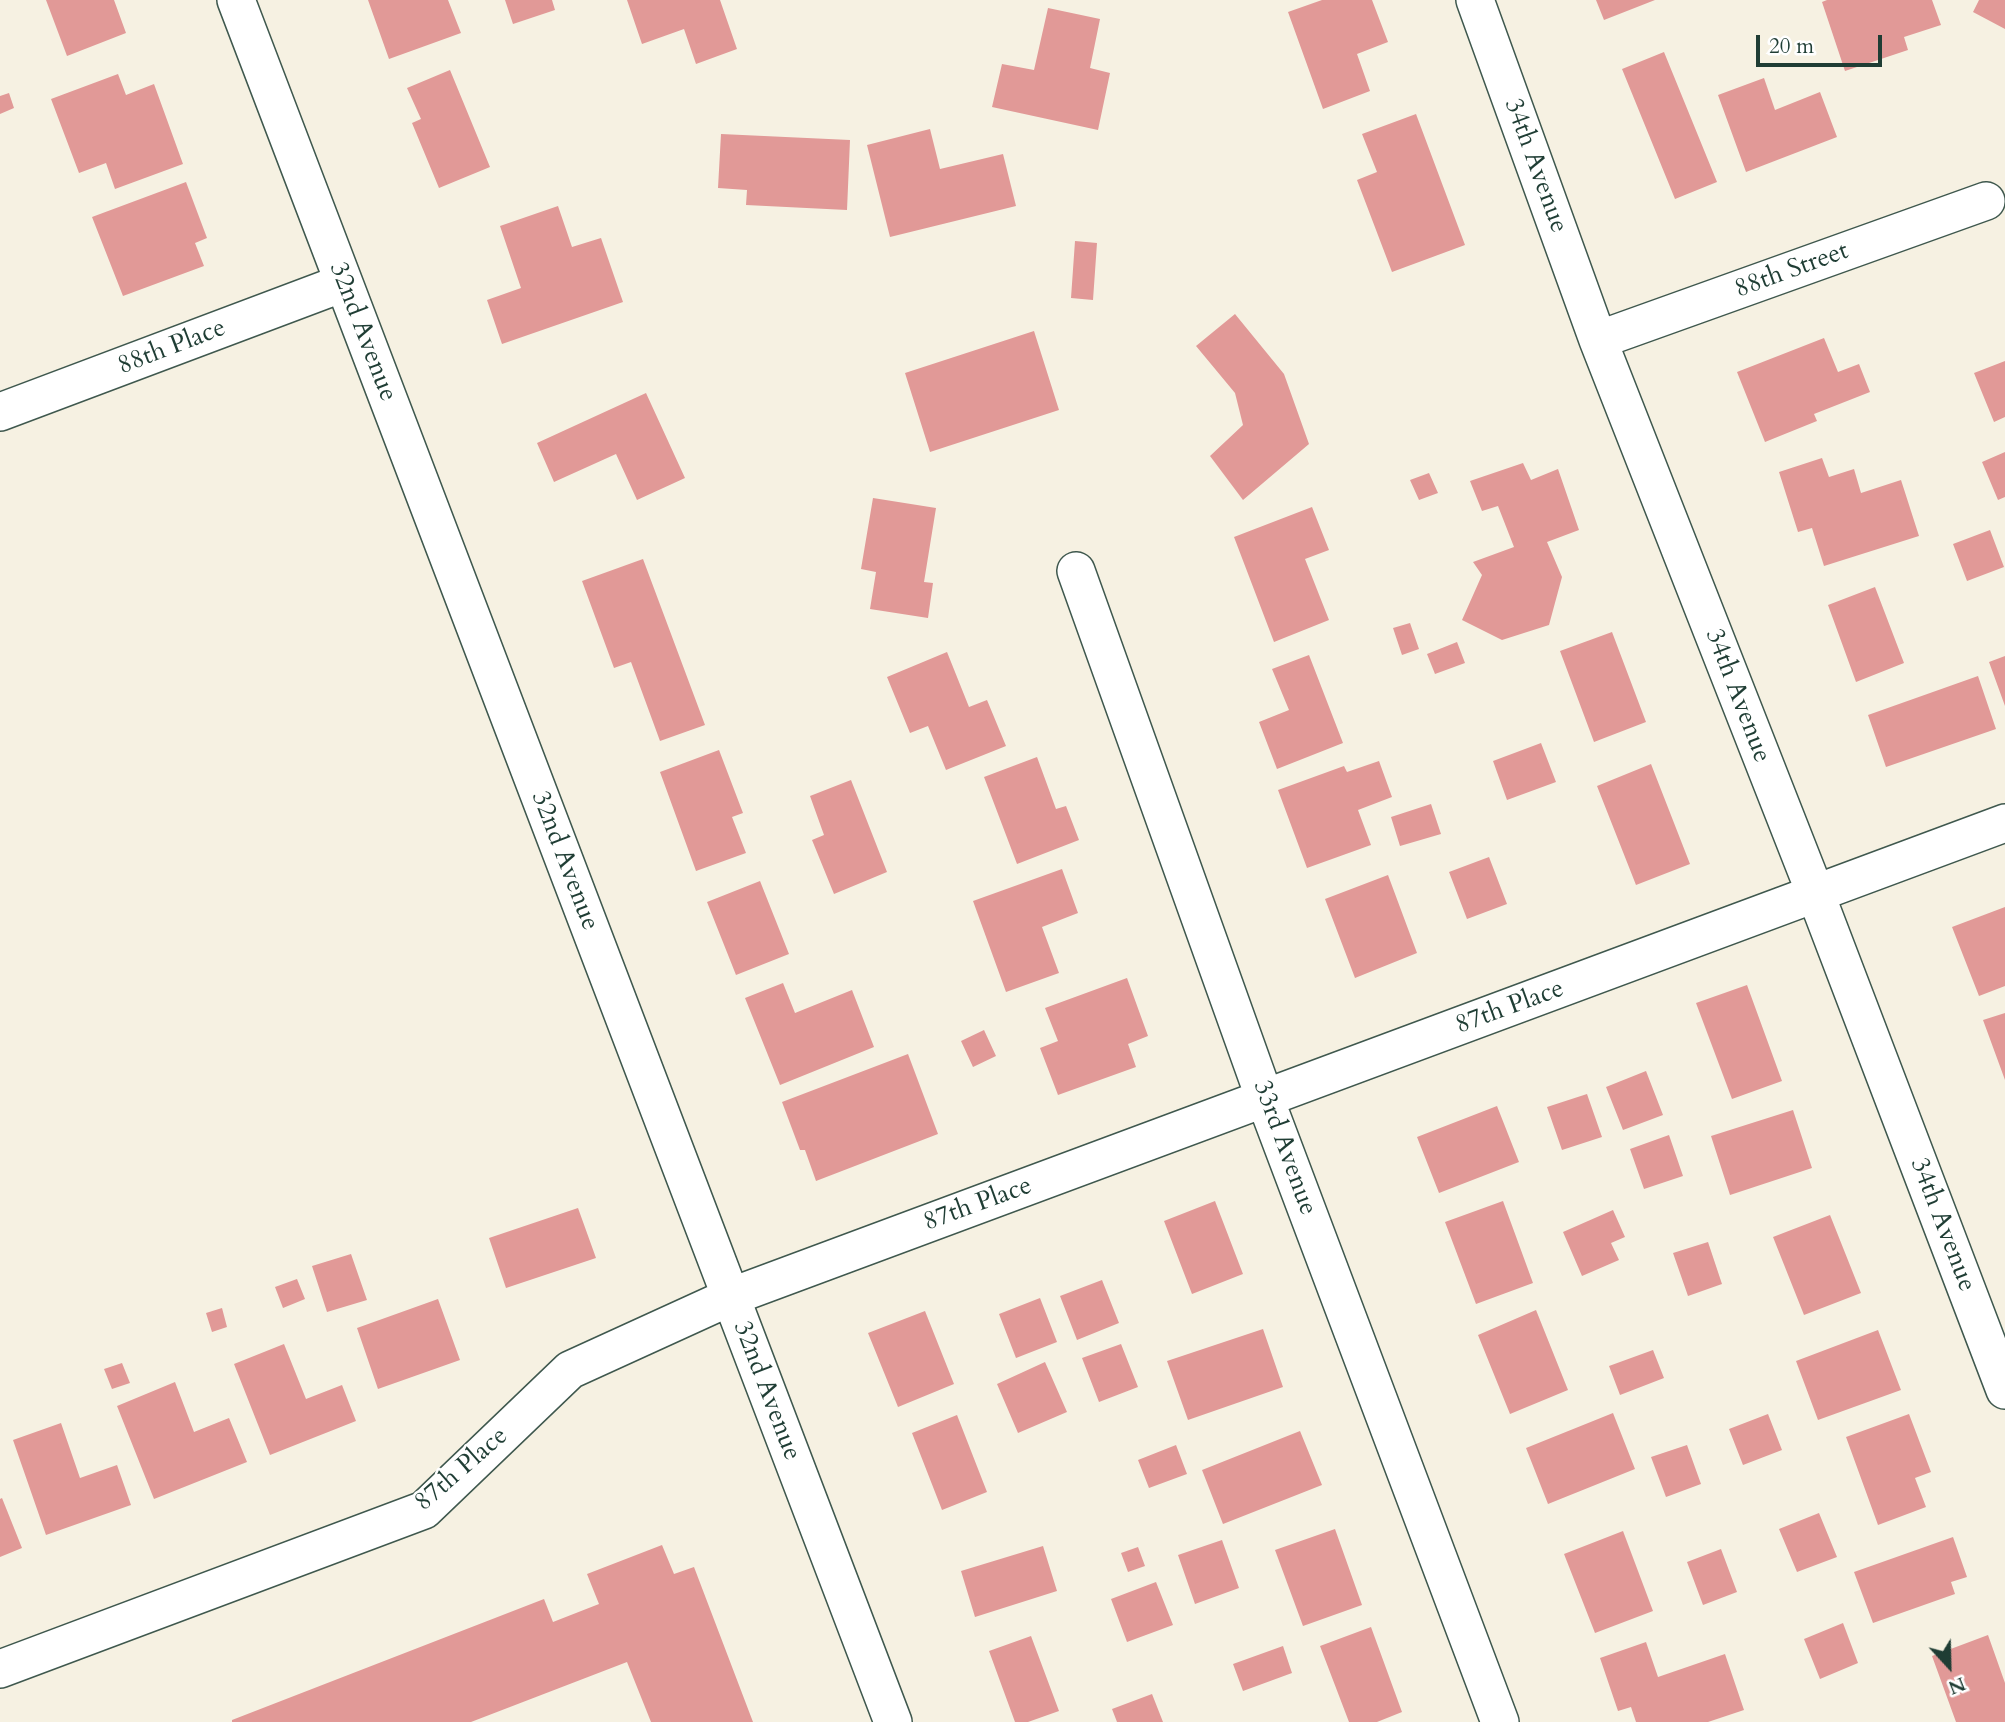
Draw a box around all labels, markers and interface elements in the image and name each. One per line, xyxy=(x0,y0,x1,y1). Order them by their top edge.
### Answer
scale bar xyxy=(1760,21,1886,65)
text: 20 m xyxy=(1769,32,1814,61)
street label: 34th Avenue xyxy=(1496,95,1574,237)
street label: 88th Street xyxy=(1731,236,1853,306)
street label: 32nd Avenue xyxy=(321,258,403,406)
street label: 88th Place xyxy=(114,313,230,383)
street label: 34th Avenue xyxy=(1697,625,1777,767)
street label: 32nd Avenue xyxy=(523,787,605,935)
street label: 87th Place xyxy=(1452,974,1568,1042)
street label: 33rd Avenue xyxy=(1245,1076,1323,1220)
street label: 34th Avenue xyxy=(1902,1154,1982,1296)
street label: 87th Place xyxy=(920,1171,1036,1239)
street label: 32nd Avenue xyxy=(725,1317,807,1465)
street label: 87th Place xyxy=(409,1421,515,1519)
north arrow xyxy=(1914,1631,1984,1701)
text: N xyxy=(1944,1670,1969,1701)

